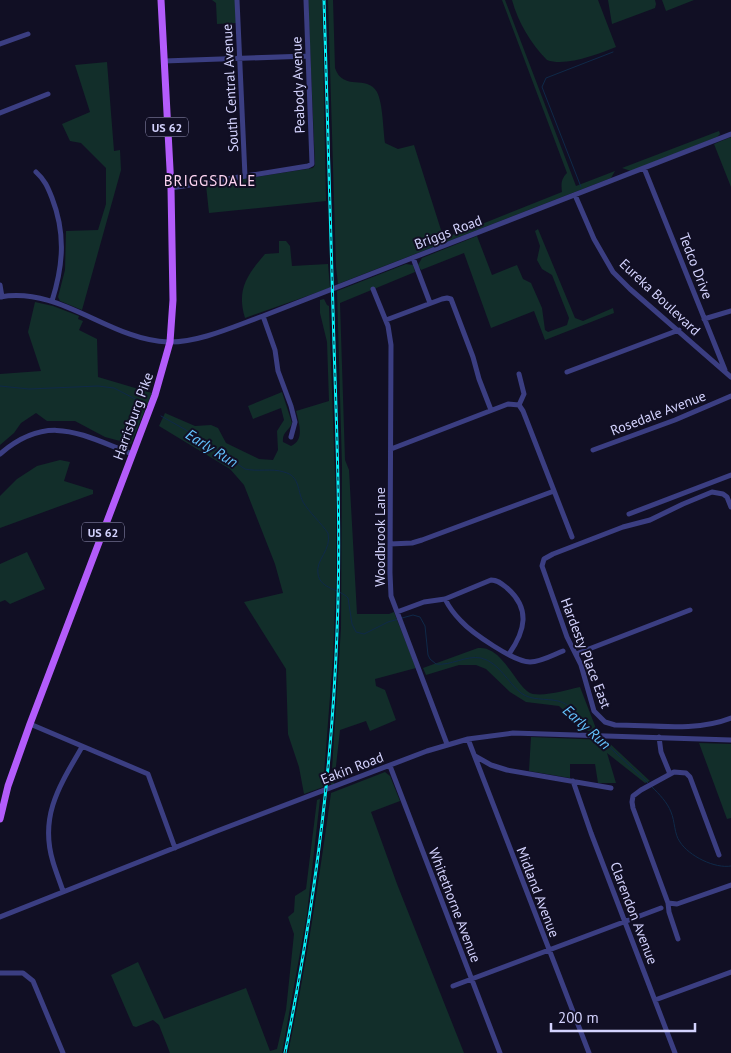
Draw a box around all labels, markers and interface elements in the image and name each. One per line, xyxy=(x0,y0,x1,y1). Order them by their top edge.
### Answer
street label: South Central Avenue xyxy=(218,23,242,153)
street label: Peabody Avenue xyxy=(287,36,309,134)
road number: US 62 xyxy=(146,118,188,136)
district label: BRIGGSDALE xyxy=(164,171,256,190)
street label: Briggs Road xyxy=(412,211,484,253)
street label: Tedco Drive xyxy=(675,230,717,302)
street label: Eureka Boulevard xyxy=(616,255,704,339)
street label: Harrisburg Pike xyxy=(109,370,157,462)
street label: Rosedale Avenue xyxy=(608,387,708,439)
water label: Early Run xyxy=(182,425,242,471)
street label: Woodbrook Lane xyxy=(371,487,389,587)
road number: US 62 xyxy=(82,522,124,542)
street label: Hardesty Place East xyxy=(557,595,615,711)
water label: Early Run xyxy=(559,701,615,754)
street label: Eakin Road xyxy=(318,748,386,788)
street label: Midland Avenue xyxy=(512,844,564,940)
street label: Whitethorne Avenue xyxy=(425,845,485,965)
street label: Clarendon Avenue xyxy=(606,859,662,967)
scale bar xyxy=(551,1000,695,1032)
text: 200 m xyxy=(558,1008,599,1027)

